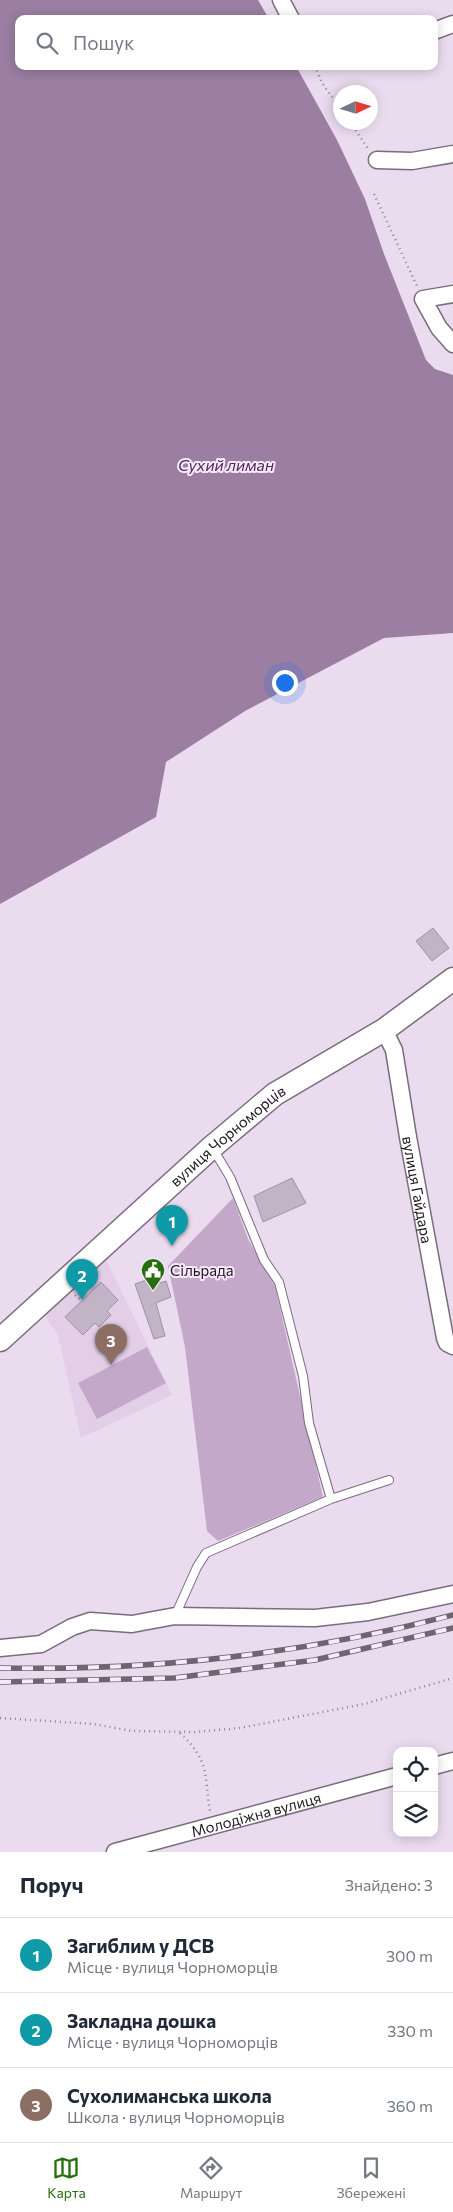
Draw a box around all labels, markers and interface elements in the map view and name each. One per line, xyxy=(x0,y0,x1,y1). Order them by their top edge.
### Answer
search box xyxy=(15,15,438,70)
icon: search xyxy=(33,29,61,57)
text: Пошук xyxy=(73,31,134,54)
north arrow xyxy=(333,85,378,130)
water label: Сухий лиман xyxy=(178,455,274,474)
your location xyxy=(272,670,298,696)
street label: вулиця Чорноморців xyxy=(166,1081,288,1190)
street label: вулиця Гайдара xyxy=(399,1135,436,1245)
pin: 1 xyxy=(156,1205,188,1246)
public building icon: Сільрада xyxy=(140,1257,166,1291)
pin: 2 xyxy=(66,1259,98,1300)
place label: Сільрада xyxy=(170,1261,234,1279)
pin: 3 xyxy=(95,1324,127,1365)
map controls xyxy=(393,1747,438,1837)
button: locate xyxy=(393,1747,438,1792)
street label: Молодіжна вулиця xyxy=(189,1788,323,1840)
button: layers xyxy=(393,1792,438,1837)
text: Поруч xyxy=(20,1872,83,1897)
text: Знайдено: 3 xyxy=(345,1875,433,1894)
text: Загиблим у ДСВ xyxy=(67,1934,214,1957)
text: 1 xyxy=(32,1946,40,1965)
text: 300 m xyxy=(386,1946,433,1965)
text: Місце · вулиця Чорноморців xyxy=(67,1957,278,1976)
text: Закладна дошка xyxy=(67,2009,216,2032)
text: 2 xyxy=(31,2021,41,2040)
text: 330 m xyxy=(387,2021,433,2040)
text: Місце · вулиця Чорноморців xyxy=(67,2032,278,2051)
text: Сухолиманська школа xyxy=(67,2084,272,2107)
text: 3 xyxy=(31,2096,41,2115)
text: 360 m xyxy=(387,2096,433,2115)
text: Школа · вулиця Чорноморців xyxy=(67,2107,285,2126)
tab: Карта xyxy=(47,2154,86,2201)
tab: Маршрут xyxy=(180,2154,242,2201)
tab: Збережені xyxy=(337,2154,406,2201)

